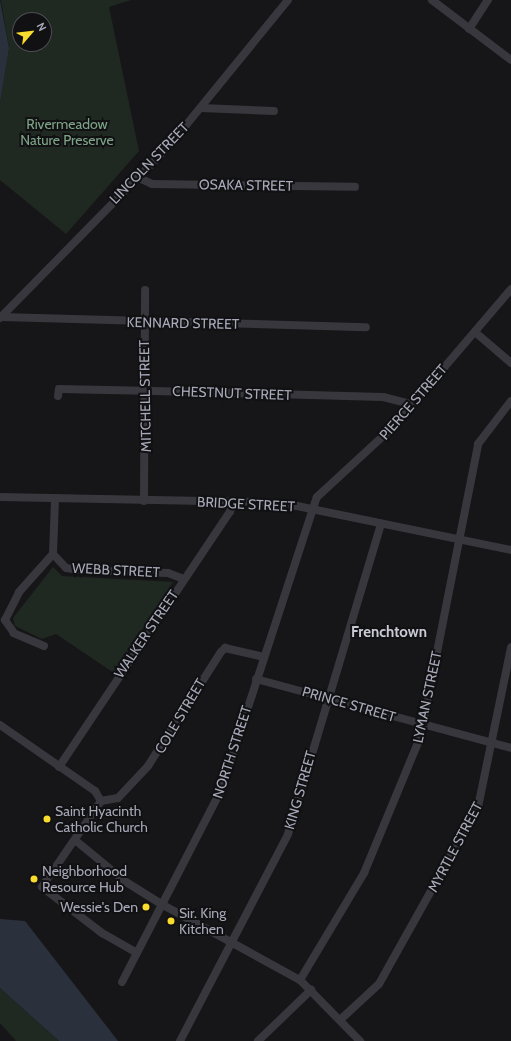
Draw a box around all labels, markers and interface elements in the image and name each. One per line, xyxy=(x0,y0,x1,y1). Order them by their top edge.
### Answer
north arrow xyxy=(12,12,52,52)
text: N xyxy=(34,20,50,34)
park label: Rivermeadow Nature Preserve xyxy=(20,116,114,148)
street label: LINCOLN STREET xyxy=(106,119,192,207)
street label: OSAKA STREET xyxy=(199,176,293,194)
street label: KENNARD STREET xyxy=(126,314,240,332)
street label: MITCHELL STREET xyxy=(136,340,154,452)
street label: PIERCE STREET xyxy=(376,361,450,443)
street label: CHESTNUT STREET xyxy=(172,383,292,403)
street label: BRIDGE STREET xyxy=(197,493,295,515)
street label: WEBB STREET xyxy=(72,559,160,581)
street label: WALKER STREET xyxy=(110,587,182,681)
district label: Frenchtown xyxy=(351,624,427,642)
street label: LYMAN STREET xyxy=(409,650,445,744)
street label: COLE STREET xyxy=(151,676,209,756)
street label: PRINCE STREET xyxy=(300,683,398,725)
street label: NORTH STREET xyxy=(209,704,255,800)
street label: KING STREET xyxy=(281,749,319,831)
street label: MYRTLE STREET xyxy=(424,799,486,895)
place label: Saint Hyacinth Catholic Church xyxy=(55,803,148,836)
marker: Saint Hyacinth Catholic Church xyxy=(42,814,52,824)
place label: Neighborhood Resource Hub xyxy=(42,863,127,896)
marker: Neighborhood Resource Hub xyxy=(29,874,39,884)
place label: Wessie's Den xyxy=(60,899,138,915)
marker: Wessie's Den xyxy=(141,902,151,912)
place label: Sir. King Kitchen xyxy=(179,905,226,938)
marker: Sir. King Kitchen xyxy=(166,916,176,926)

